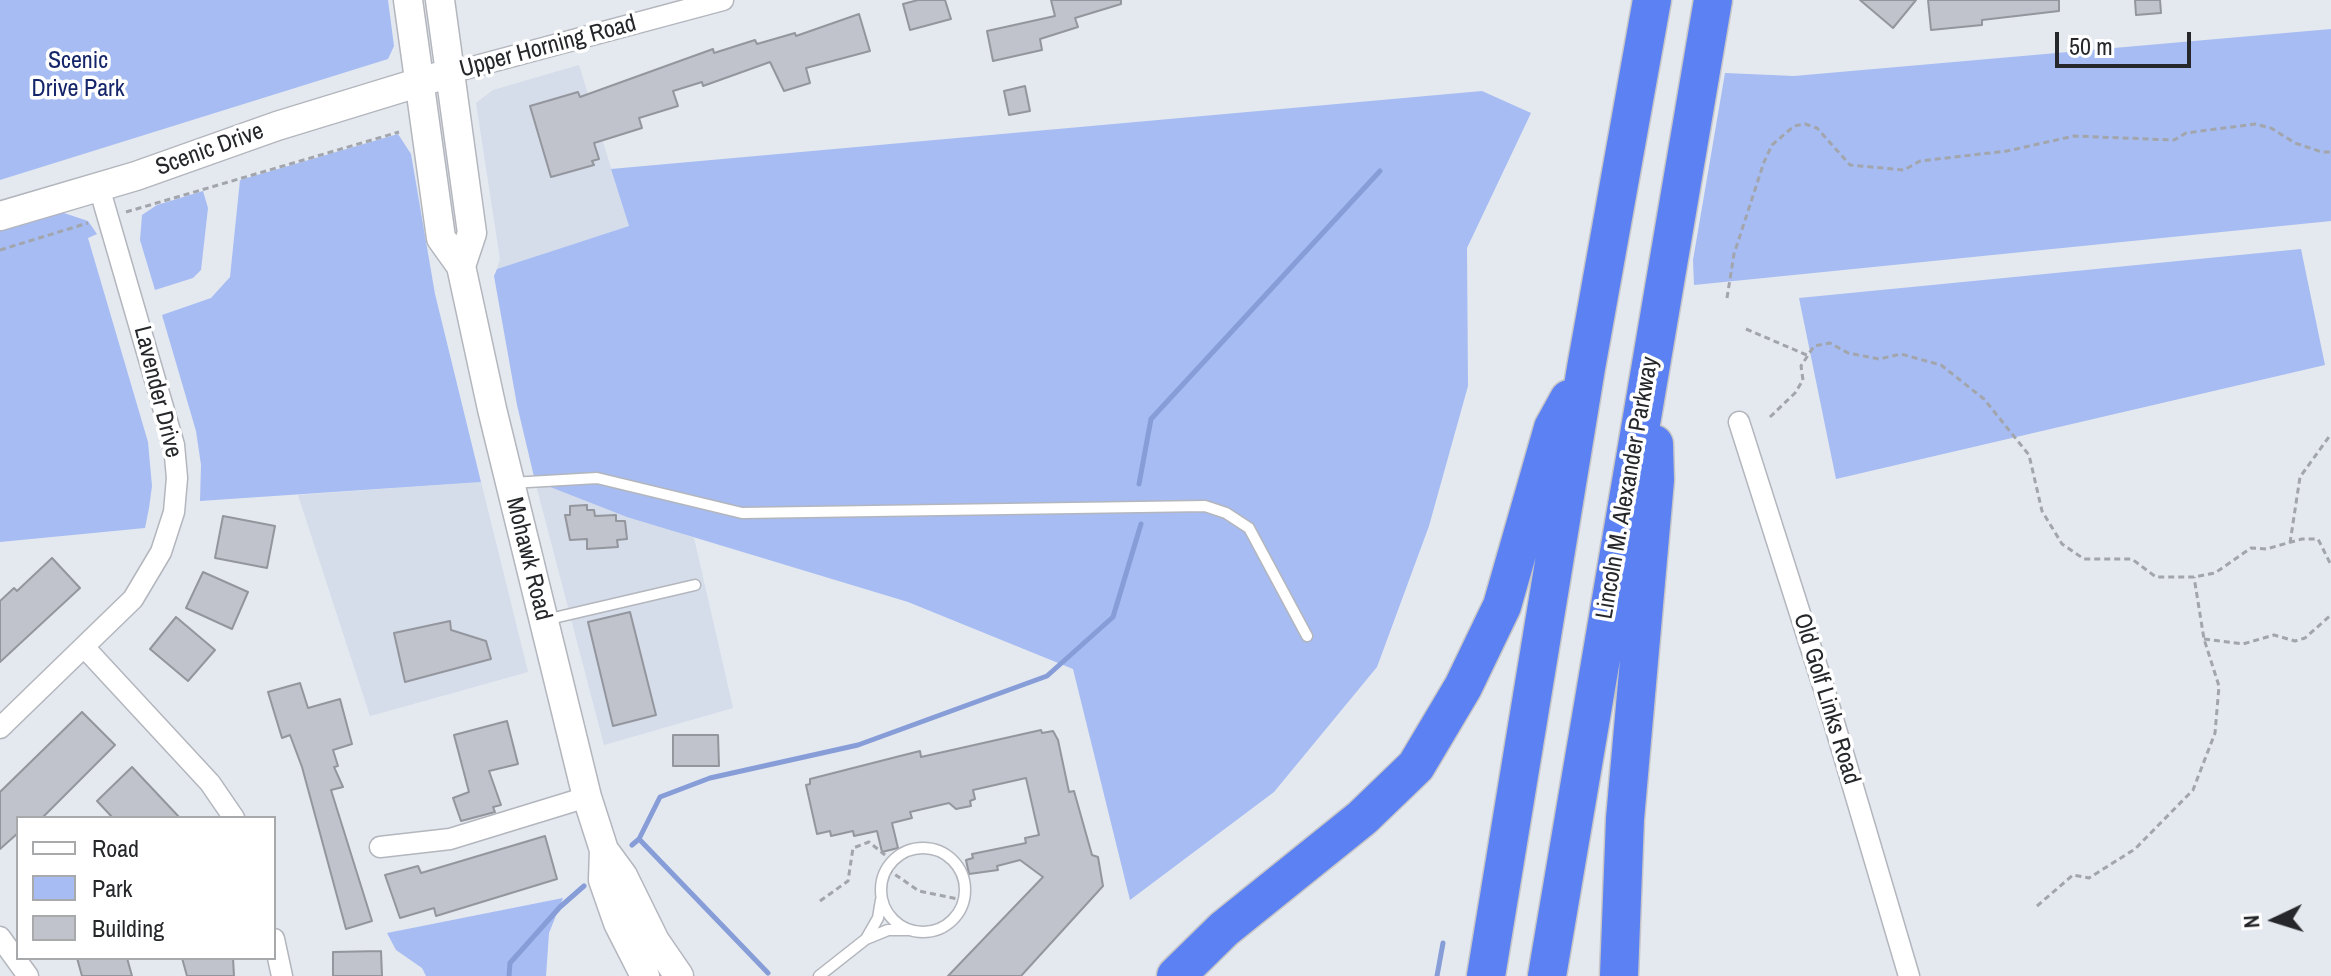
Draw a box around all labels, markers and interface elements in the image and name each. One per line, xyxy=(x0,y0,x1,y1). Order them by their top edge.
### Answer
street label: Upper Horning Road xyxy=(457,10,639,84)
scale bar xyxy=(2059,16,2195,66)
text: 50 m xyxy=(2069,30,2113,62)
park label: Scenic Drive Park xyxy=(32,48,124,104)
street label: Scenic Drive xyxy=(152,117,268,183)
street label: Lavender Drive xyxy=(127,323,187,461)
street label: Lincoln M. Alexander Parkway xyxy=(1591,355,1665,621)
street label: Mohawk Road xyxy=(499,494,557,624)
street label: Old Golf Links Road xyxy=(1786,610,1866,788)
legend xyxy=(16,816,276,960)
text: Road xyxy=(92,832,139,864)
text: Park xyxy=(92,872,132,904)
north arrow xyxy=(2235,880,2315,960)
text: Building xyxy=(92,912,164,944)
text: N xyxy=(2236,914,2266,929)

